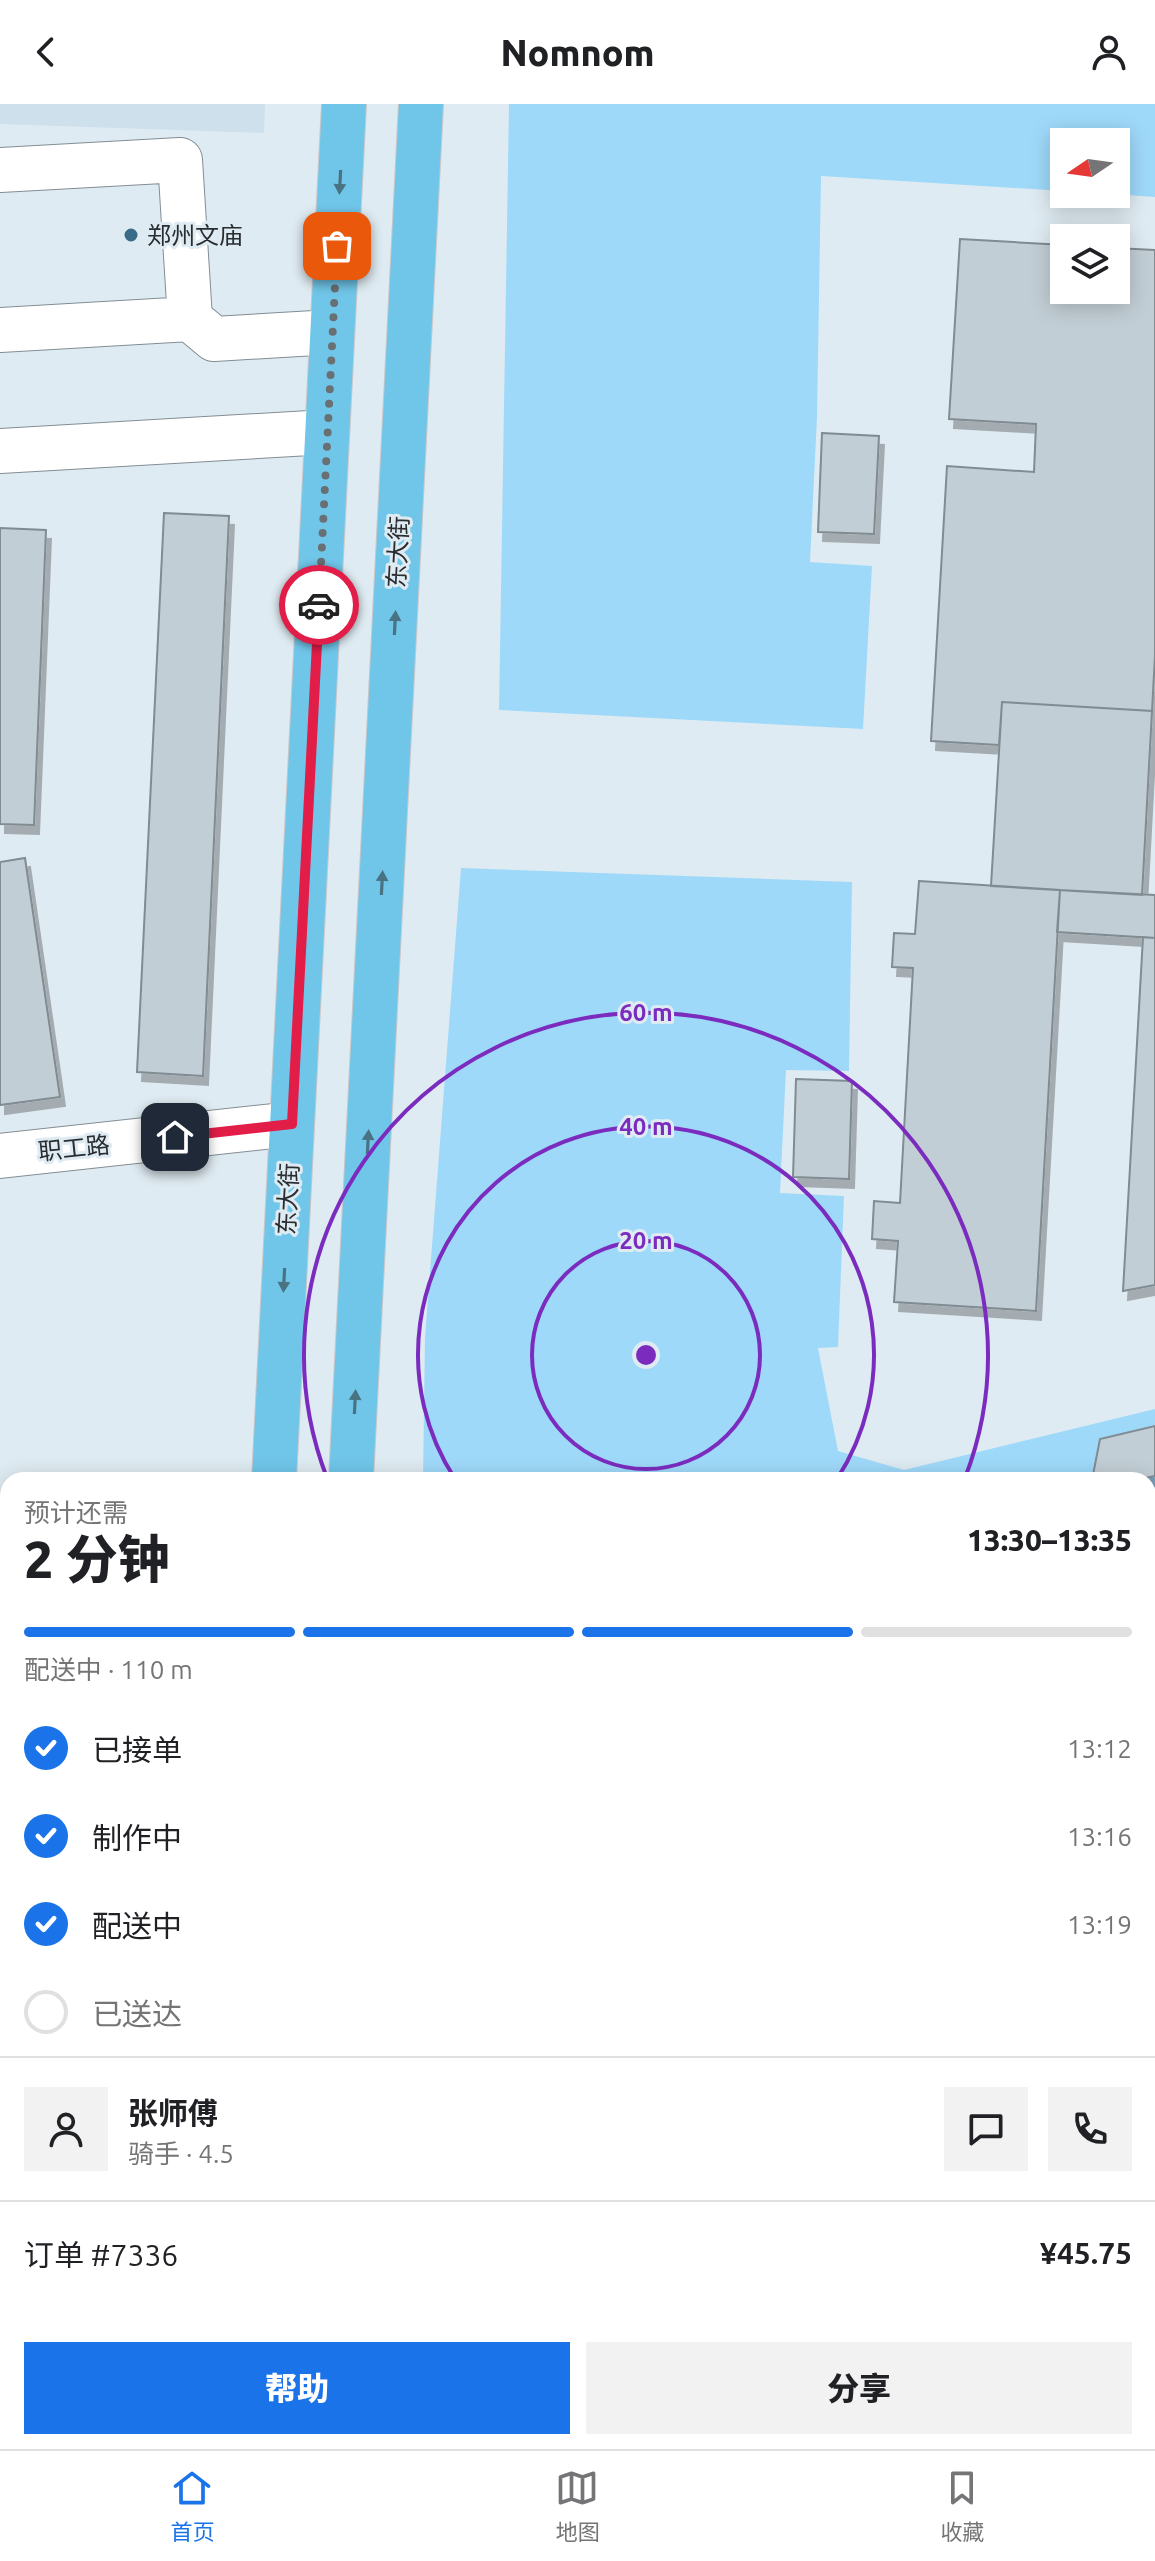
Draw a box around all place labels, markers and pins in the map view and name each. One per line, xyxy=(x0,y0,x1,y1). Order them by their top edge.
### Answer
pin xyxy=(303,212,371,280)
place label: 郑州文庙 xyxy=(147,222,243,249)
marker: 郑州文庙 xyxy=(122,226,140,244)
pin xyxy=(141,1103,209,1171)
centre of rings xyxy=(632,1341,660,1369)

